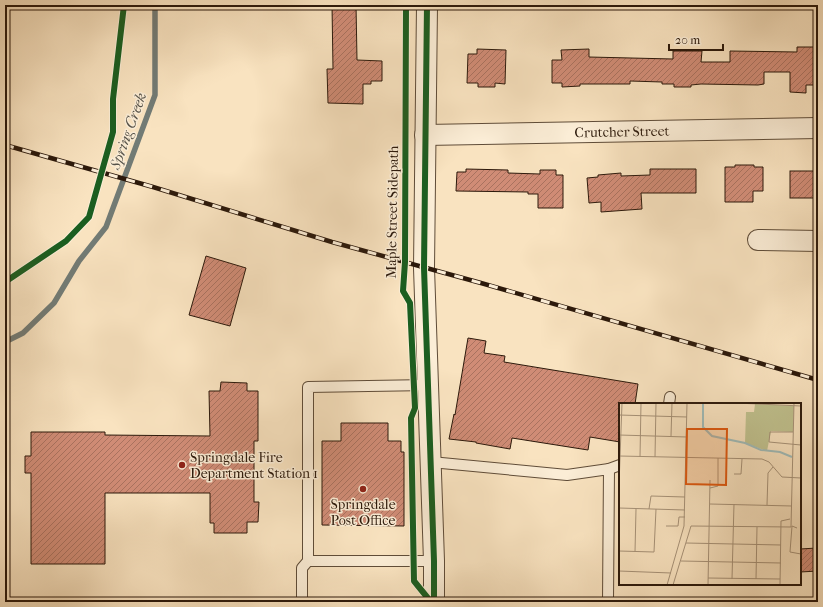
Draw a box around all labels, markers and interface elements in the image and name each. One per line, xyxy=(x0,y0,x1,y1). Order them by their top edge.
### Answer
scale bar xyxy=(669,26,723,52)
text: 20 m xyxy=(675,33,700,47)
water label: Spring Creek xyxy=(105,90,150,173)
street label: Crutcher Street xyxy=(574,123,670,141)
street label: Maple Street Sidepath xyxy=(383,145,402,279)
inset map xyxy=(619,403,801,585)
place label: Springdale Fire Department Station 1 xyxy=(190,449,318,482)
marker: Springdale Fire Department Station 1 xyxy=(177,460,187,470)
marker: Springdale Post Office xyxy=(358,484,368,494)
place label: Springdale Post Office xyxy=(330,496,396,529)

